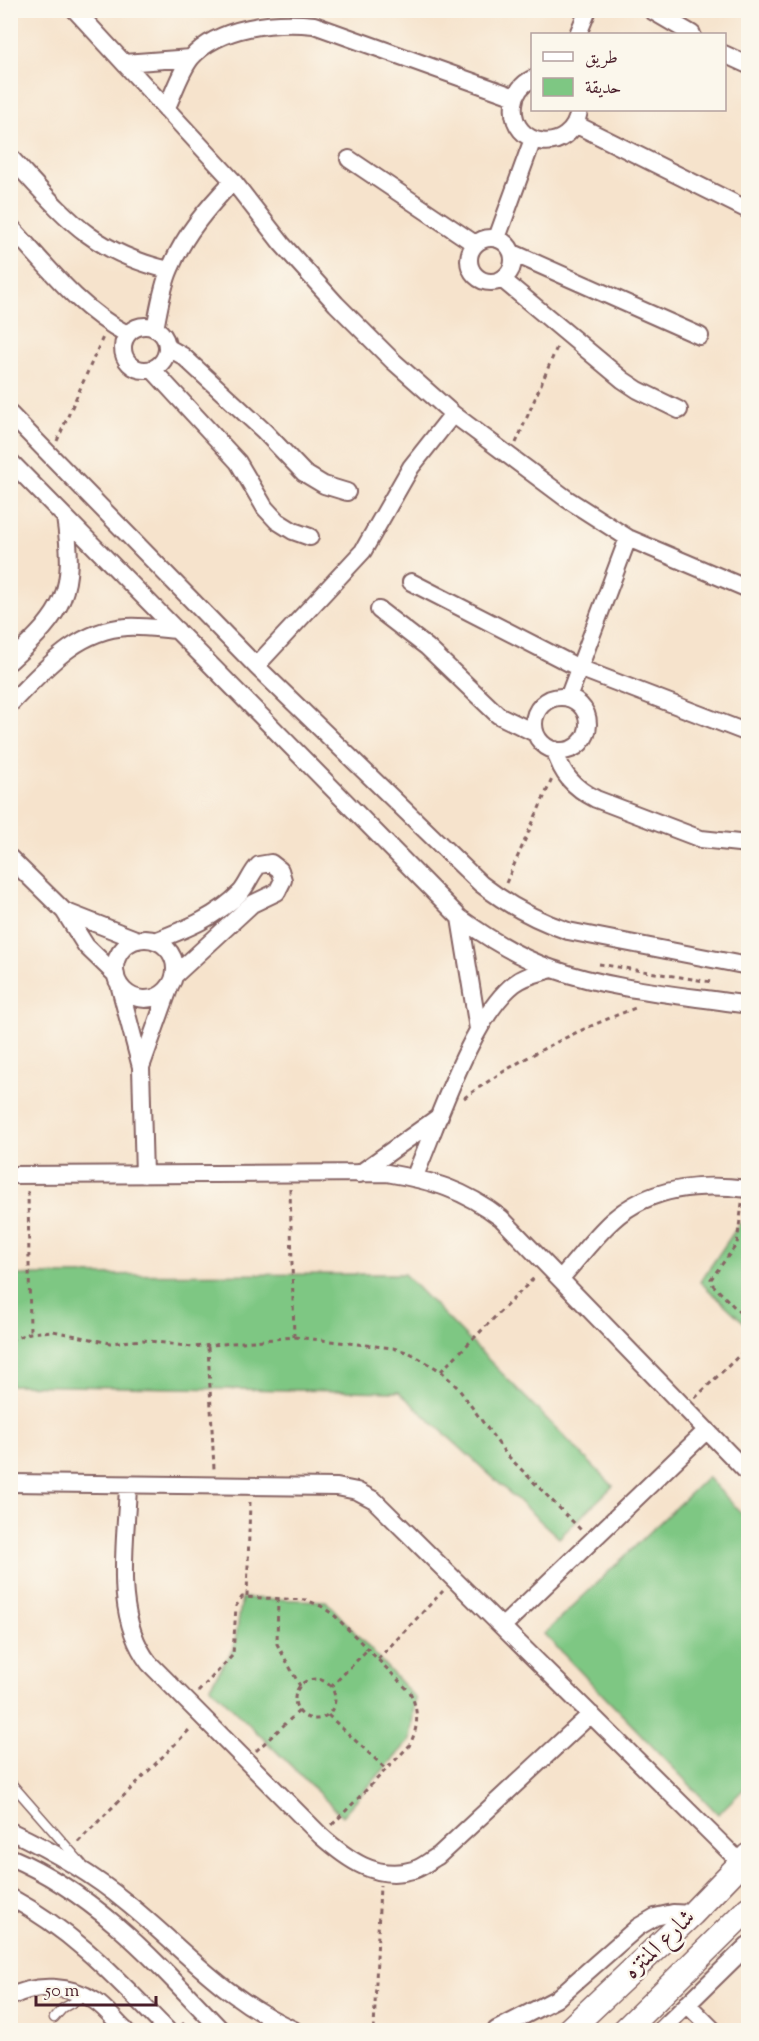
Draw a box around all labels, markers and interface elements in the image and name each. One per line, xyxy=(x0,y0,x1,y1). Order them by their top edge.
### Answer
legend xyxy=(531,33,726,111)
text: طريق xyxy=(585,46,618,72)
text: حديقة xyxy=(585,76,621,102)
street label: شارع المنتزه xyxy=(616,1902,704,1989)
scale bar xyxy=(36,1969,156,2007)
text: 50 m xyxy=(44,1979,80,2005)

